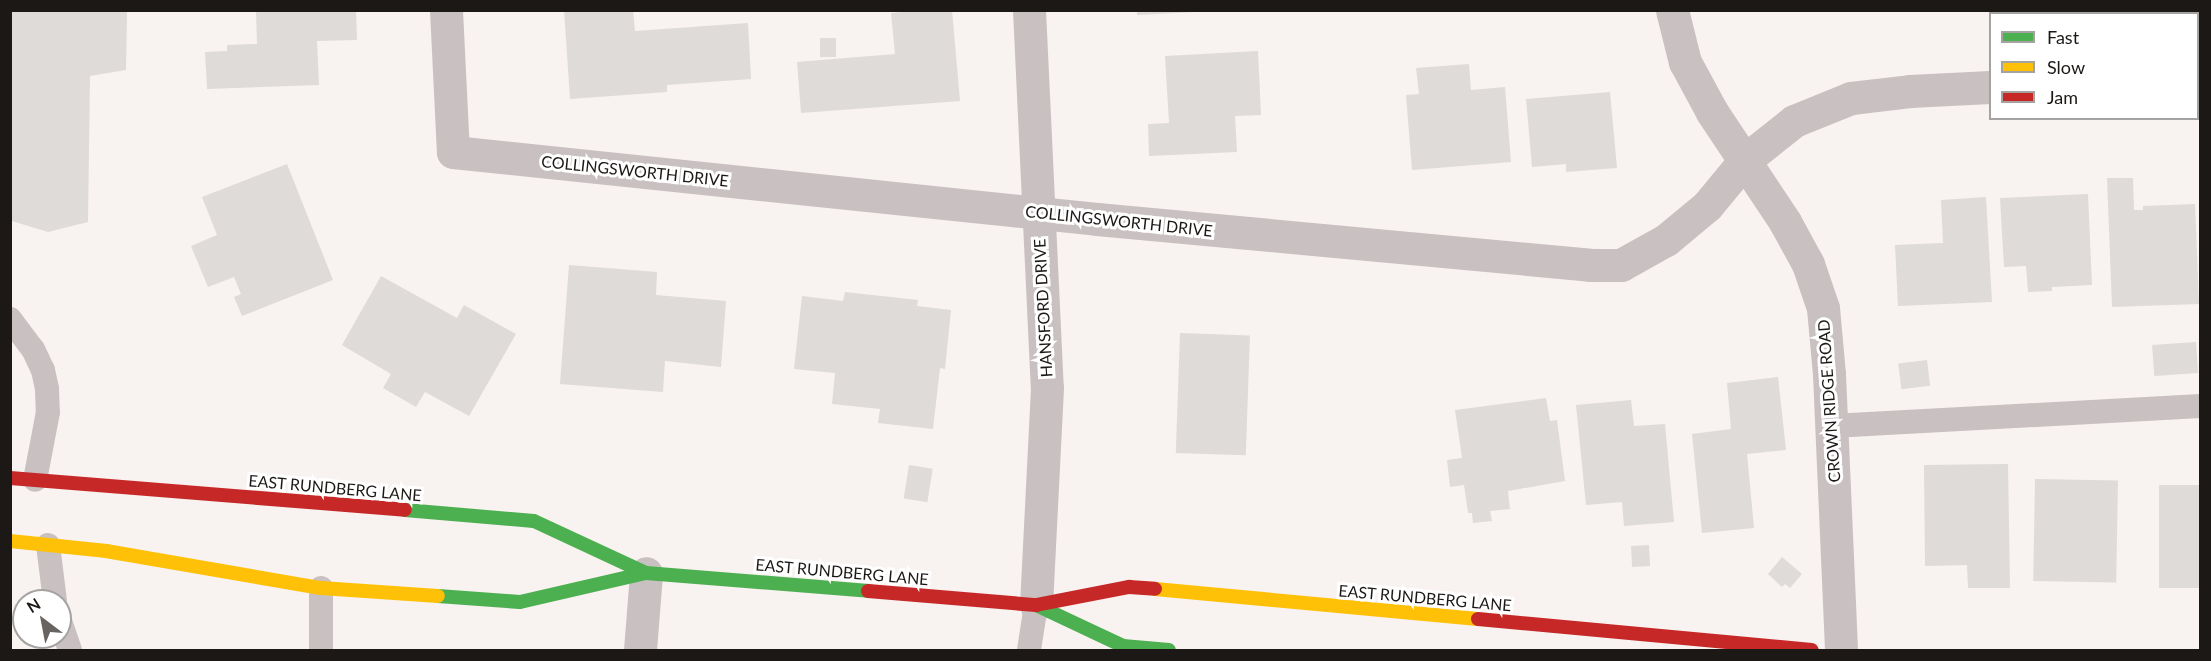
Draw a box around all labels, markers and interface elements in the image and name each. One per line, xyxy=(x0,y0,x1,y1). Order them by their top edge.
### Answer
legend xyxy=(1989,12,2199,120)
text: Fast xyxy=(2047,26,2079,48)
text: Slow xyxy=(2047,56,2085,78)
text: Jam xyxy=(2047,86,2078,108)
street label: COLLINGSWORTH DRIVE xyxy=(540,152,730,190)
street label: COLLINGSWORTH DRIVE xyxy=(1024,202,1214,240)
street label: HANSFORD DRIVE xyxy=(1030,238,1056,378)
street label: CROWN RIDGE ROAD xyxy=(1814,319,1844,483)
street label: EAST RUNDBERG LANE xyxy=(247,471,423,505)
street label: EAST RUNDBERG LANE xyxy=(754,555,930,589)
street label: EAST RUNDBERG LANE xyxy=(1337,581,1513,615)
north arrow xyxy=(12,589,72,649)
text: N xyxy=(23,594,44,616)

